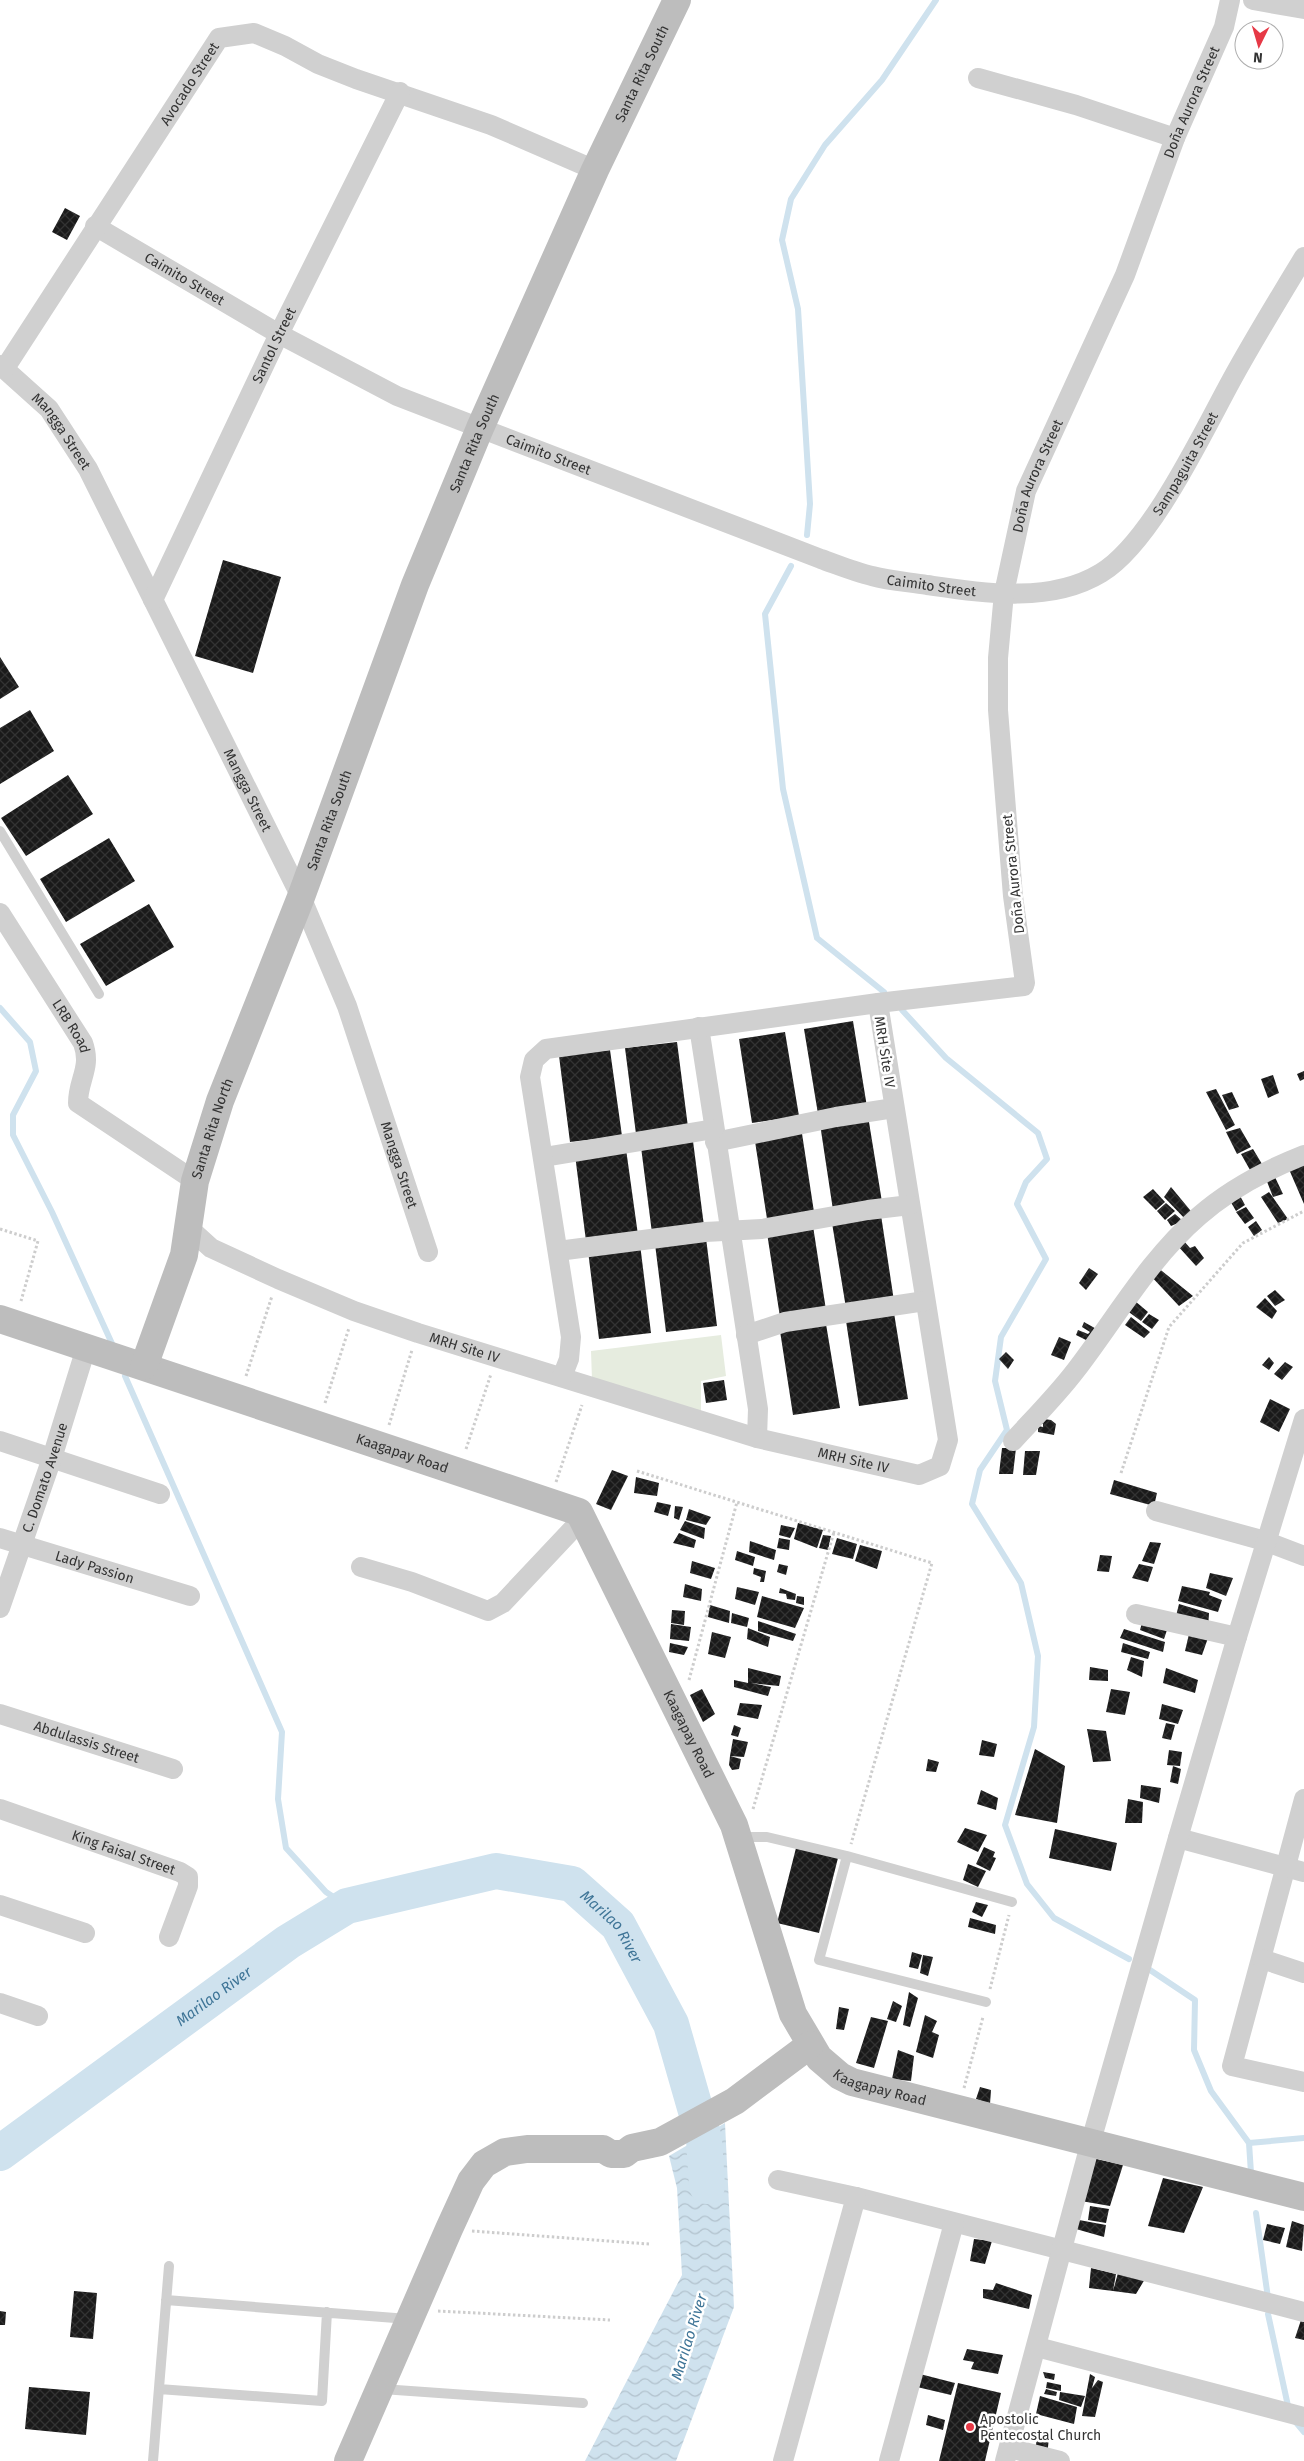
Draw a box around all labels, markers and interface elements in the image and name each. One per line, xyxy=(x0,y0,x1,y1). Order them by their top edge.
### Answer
north arrow xyxy=(1234,20,1284,70)
street label: Santa Rita South xyxy=(611,22,673,125)
street label: Avocado Street xyxy=(157,38,224,129)
street label: Doña Aurora Street xyxy=(1160,43,1224,161)
text: N xyxy=(1253,49,1263,66)
street label: Caimito Street xyxy=(141,249,228,310)
street label: Santol Street xyxy=(249,304,300,386)
street label: Mangga Street xyxy=(28,390,95,474)
street label: Santa Rita South xyxy=(446,391,503,495)
street label: Sampaguita Street xyxy=(1149,408,1222,519)
street label: Doña Aurora Street xyxy=(1009,416,1067,534)
street label: Caimito Street xyxy=(503,431,594,479)
street label: Caimito Street xyxy=(885,571,978,601)
street label: Mangga Street xyxy=(220,746,275,835)
street label: Santa Rita South xyxy=(303,768,356,873)
street label: Doña Aurora Street xyxy=(999,812,1028,935)
street label: LRB Road xyxy=(48,996,93,1055)
street label: MRH Site IV xyxy=(870,1015,899,1089)
street label: Santa Rita North xyxy=(188,1076,237,1181)
street label: Mangga Street xyxy=(377,1119,421,1211)
street label: MRH Site IV xyxy=(427,1329,502,1367)
street label: C. Domato Avenue xyxy=(19,1420,71,1535)
street label: Kaagapay Road xyxy=(354,1430,450,1477)
street label: MRH Site IV xyxy=(816,1444,891,1477)
street label: Lady Passion xyxy=(53,1547,136,1587)
street label: Kaagapay Road xyxy=(659,1687,717,1781)
street label: Abdulassis Street xyxy=(32,1717,142,1767)
street label: King Faisal Street xyxy=(69,1827,179,1879)
water label: Marilao River xyxy=(576,1887,646,1967)
water label: Marilao River xyxy=(172,1962,256,2030)
street label: Kaagapay Road xyxy=(829,2066,928,2110)
water label: Marilao River xyxy=(667,2290,711,2382)
place label: Apostolic Pentecostal Church xyxy=(980,2411,1101,2444)
marker: Apostolic Pentecostal Church xyxy=(964,2421,976,2433)

